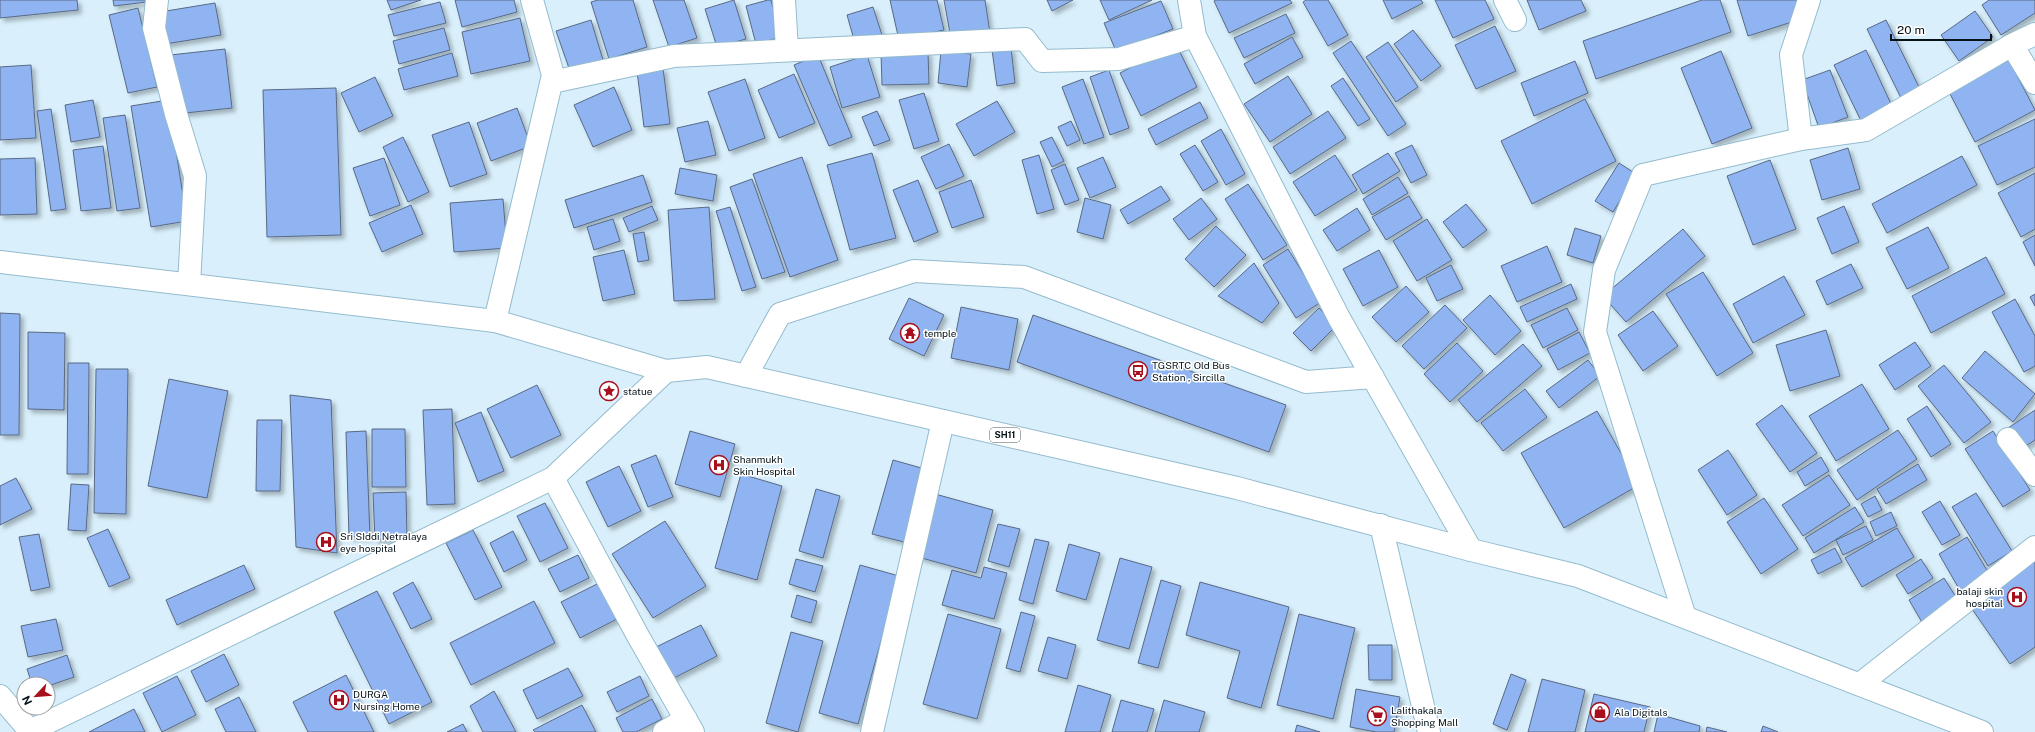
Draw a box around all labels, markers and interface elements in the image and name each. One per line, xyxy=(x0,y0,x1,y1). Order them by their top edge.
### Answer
scale bar xyxy=(1891,16,1991,42)
text: 20 m xyxy=(1897,23,1925,37)
temple icon: temple xyxy=(899,322,921,344)
place label: temple xyxy=(924,327,957,339)
place label: TGSRTC Old Bus Station , Sircilla xyxy=(1152,359,1230,383)
bus stop icon: TGSRTC Old Bus Station , Sircilla xyxy=(1127,360,1149,382)
place icon: statue xyxy=(598,380,620,402)
place label: statue xyxy=(623,385,653,397)
road number: SH11 xyxy=(990,428,1020,442)
place label: Shanmukh Skin Hospital xyxy=(733,453,795,477)
hospital icon: Shanmukh Skin Hospital xyxy=(708,454,730,476)
place label: Sri SIddi Netralaya eye hospital xyxy=(340,530,427,554)
hospital icon: Sri SIddi Netralaya eye hospital xyxy=(315,531,337,553)
place label: balaji skin hospital xyxy=(1956,585,2003,609)
hospital icon: balaji skin hospital xyxy=(2006,586,2028,608)
north arrow xyxy=(16,676,56,716)
place label: DURGA Nursing Home xyxy=(353,688,420,712)
hospital icon: DURGA Nursing Home xyxy=(328,689,350,711)
text: N xyxy=(20,694,34,707)
shop icon: Ala Digitals xyxy=(1589,701,1611,723)
place label: Lalithakala Shopping Mall xyxy=(1391,704,1458,728)
supermarket icon: Lalithakala Shopping Mall xyxy=(1366,705,1388,727)
place label: Ala Digitals xyxy=(1614,706,1667,718)

